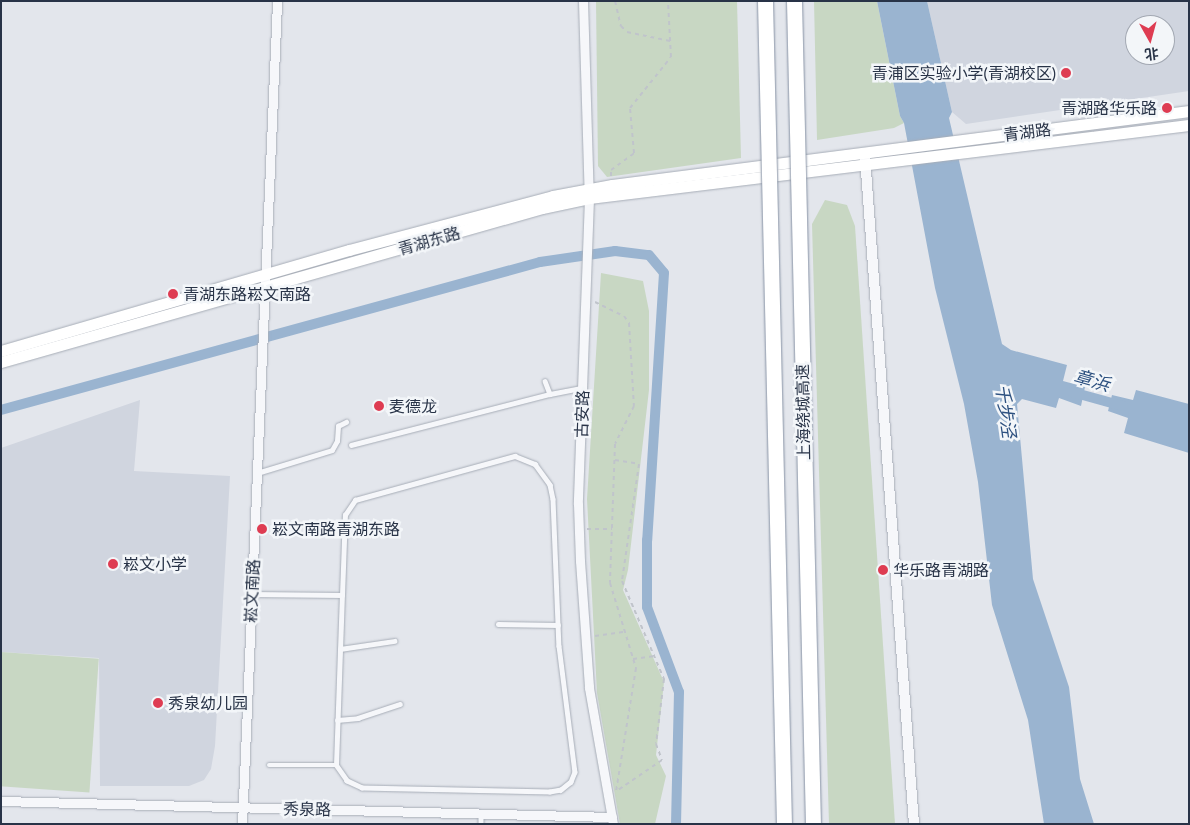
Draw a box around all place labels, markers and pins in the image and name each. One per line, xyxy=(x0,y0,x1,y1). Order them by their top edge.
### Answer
place label: 青浦区实验小学(青湖校区) xyxy=(871,63,1056,83)
marker: 青浦区实验小学(青湖校区) xyxy=(1060,67,1072,79)
place label: 青湖路华乐路 xyxy=(1061,98,1157,118)
marker: 青湖路华乐路 xyxy=(1161,102,1173,114)
place label: 青湖东路崧文南路 xyxy=(183,284,311,304)
marker: 青湖东路崧文南路 xyxy=(167,288,179,300)
place label: 麦德龙 xyxy=(389,396,437,416)
marker: 麦德龙 xyxy=(373,400,385,412)
place label: 崧文南路青湖东路 xyxy=(272,519,400,539)
marker: 崧文南路青湖东路 xyxy=(256,523,268,535)
place label: 崧文小学 xyxy=(123,554,187,574)
marker: 崧文小学 xyxy=(107,558,119,570)
place label: 华乐路青湖路 xyxy=(893,560,989,580)
marker: 华乐路青湖路 xyxy=(877,564,889,576)
place label: 秀泉幼儿园 xyxy=(168,693,248,713)
marker: 秀泉幼儿园 xyxy=(152,697,164,709)

